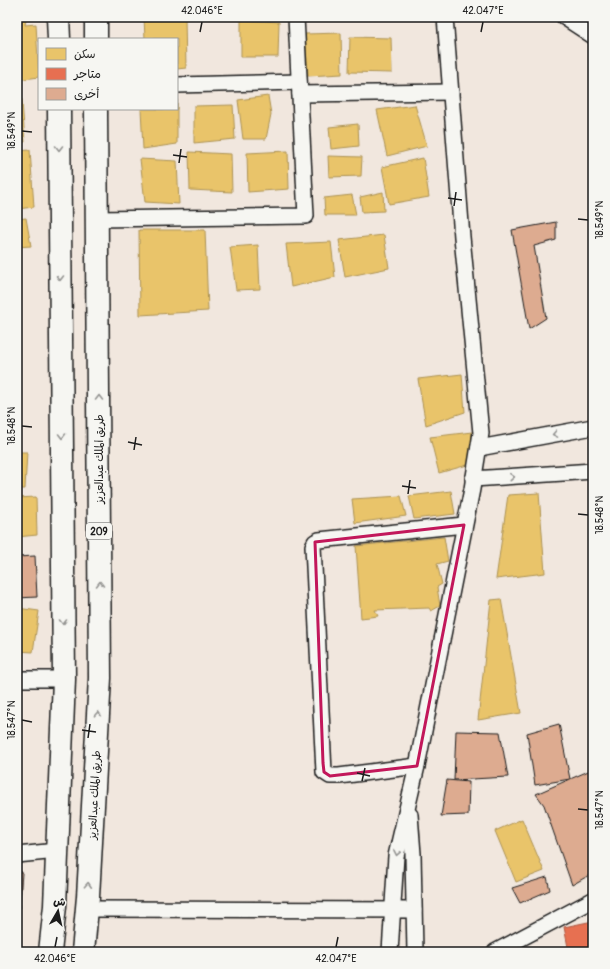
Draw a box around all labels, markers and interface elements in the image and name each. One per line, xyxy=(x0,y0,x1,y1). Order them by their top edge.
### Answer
text: 42.046°E xyxy=(181,5,223,17)
text: 42.047°E xyxy=(462,5,504,17)
legend xyxy=(38,38,178,110)
text: سكن xyxy=(74,47,96,62)
text: متاجر xyxy=(73,67,101,82)
text: أخرى xyxy=(74,87,99,102)
text: 18.549°N xyxy=(6,111,18,150)
one-way arrow xyxy=(55,145,63,151)
text: 18.549°N xyxy=(594,200,606,239)
one-way arrow xyxy=(56,275,65,281)
one-way arrow xyxy=(95,395,103,401)
text: 18.548°N xyxy=(6,406,18,445)
street label: طريق الملك عبدالعزيز xyxy=(93,414,107,505)
one-way arrow xyxy=(551,429,558,438)
one-way arrow xyxy=(58,433,66,439)
one-way arrow xyxy=(509,472,515,481)
text: 18.548°N xyxy=(594,495,606,534)
road number: 209 xyxy=(86,523,112,539)
one-way arrow xyxy=(96,581,104,587)
one-way arrow xyxy=(59,619,67,625)
text: 18.547°N xyxy=(6,700,18,739)
one-way arrow xyxy=(94,711,103,717)
street label: طريق الملك عبدالعزيز xyxy=(86,750,104,841)
text: 18.547°N xyxy=(594,790,606,829)
one-way arrow xyxy=(393,850,401,856)
one-way arrow xyxy=(84,882,93,888)
north arrow xyxy=(38,891,78,931)
text: ش xyxy=(52,894,66,909)
text: 42.046°E xyxy=(34,953,76,965)
text: 42.047°E xyxy=(315,953,357,965)

